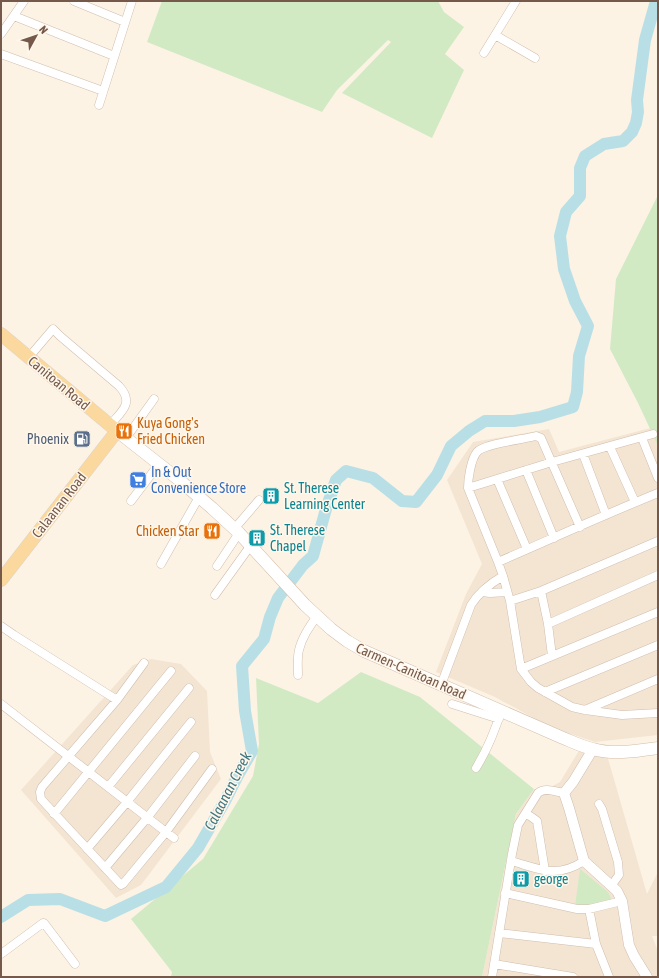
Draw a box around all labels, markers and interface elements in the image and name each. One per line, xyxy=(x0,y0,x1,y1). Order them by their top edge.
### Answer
north arrow xyxy=(16,16,56,56)
text: N xyxy=(37,23,50,36)
street label: Canitoan Road xyxy=(25,353,93,413)
place label: Kuya Gong's Fried Chicken xyxy=(137,415,205,447)
restaurant icon: Kuya Gong's Fried Chicken xyxy=(114,421,134,441)
fuel station icon: Phoenix xyxy=(72,429,92,449)
place label: Phoenix xyxy=(27,431,69,447)
place label: In & Out Convenience Store xyxy=(151,464,246,496)
street label: Calaanan Road xyxy=(29,469,89,541)
supermarket icon: In & Out Convenience Store xyxy=(128,470,148,490)
place label: St. Therese Learning Center xyxy=(284,480,366,512)
building icon: St. Therese Learning Center xyxy=(261,486,281,506)
restaurant icon: Chicken Star xyxy=(202,521,222,541)
place label: St. Therese Chapel xyxy=(270,522,325,554)
place label: Chicken Star xyxy=(136,523,200,539)
building icon: St. Therese Chapel xyxy=(247,528,267,548)
street label: Carmen-Canitoan Road xyxy=(353,640,469,702)
water label: Calaanan Creek xyxy=(201,748,255,833)
building icon: george xyxy=(511,869,531,889)
place label: george xyxy=(534,871,568,887)

